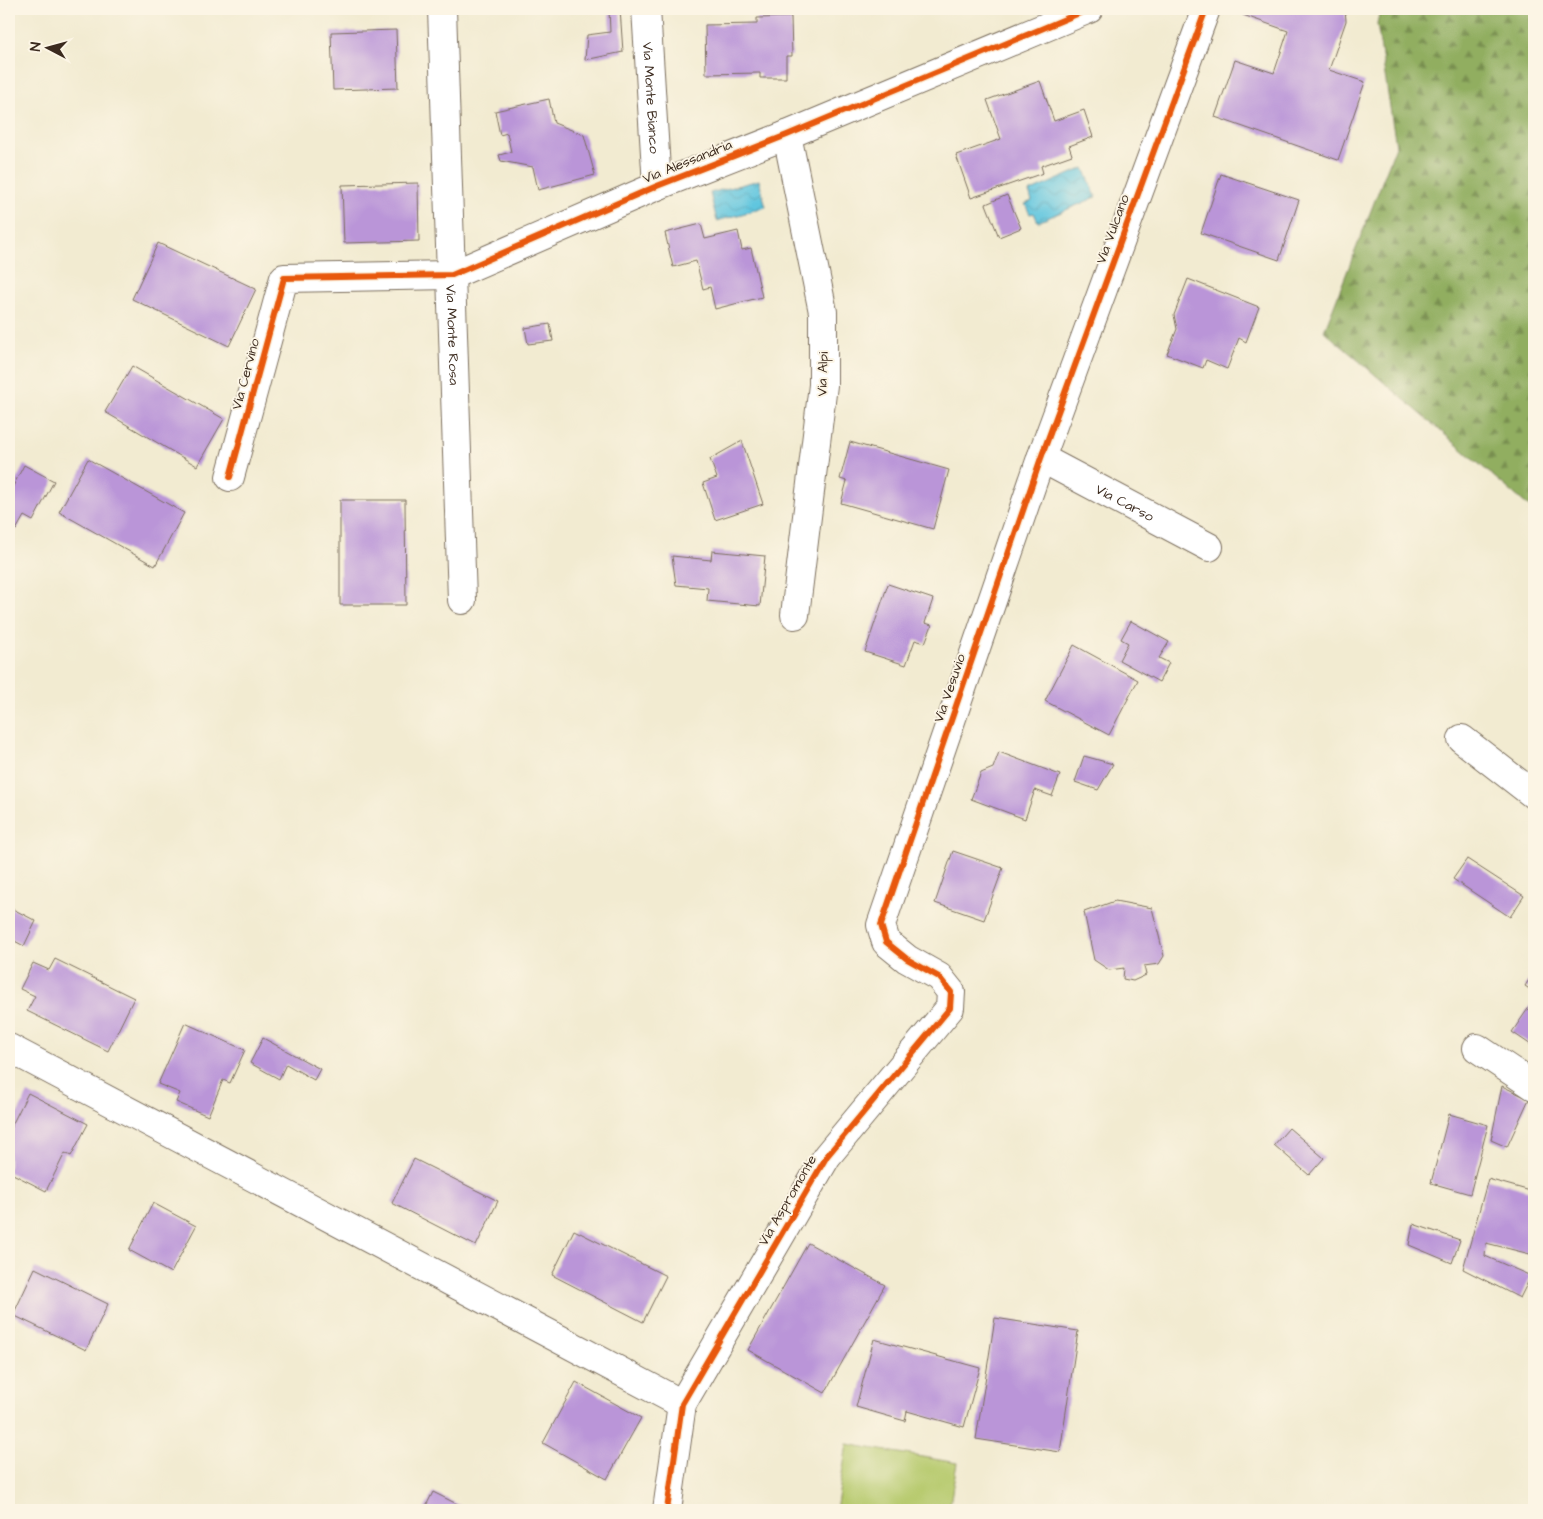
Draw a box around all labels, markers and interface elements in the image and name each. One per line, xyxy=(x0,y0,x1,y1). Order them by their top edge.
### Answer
north arrow xyxy=(22,22,72,72)
text: N xyxy=(26,41,46,52)
street label: Via Monte Bianco xyxy=(637,41,664,154)
street label: Via Alessandria xyxy=(640,135,735,189)
street label: Via Vulcano xyxy=(1091,192,1135,267)
street label: Via Monte Rosa xyxy=(440,284,464,386)
street label: Via Cervino xyxy=(227,336,265,412)
street label: Via Alpi xyxy=(812,351,834,397)
street label: Via Carso xyxy=(1092,480,1157,527)
street label: Via Vesuvio xyxy=(929,651,971,725)
street label: Via Aspromonte xyxy=(754,1151,822,1250)

